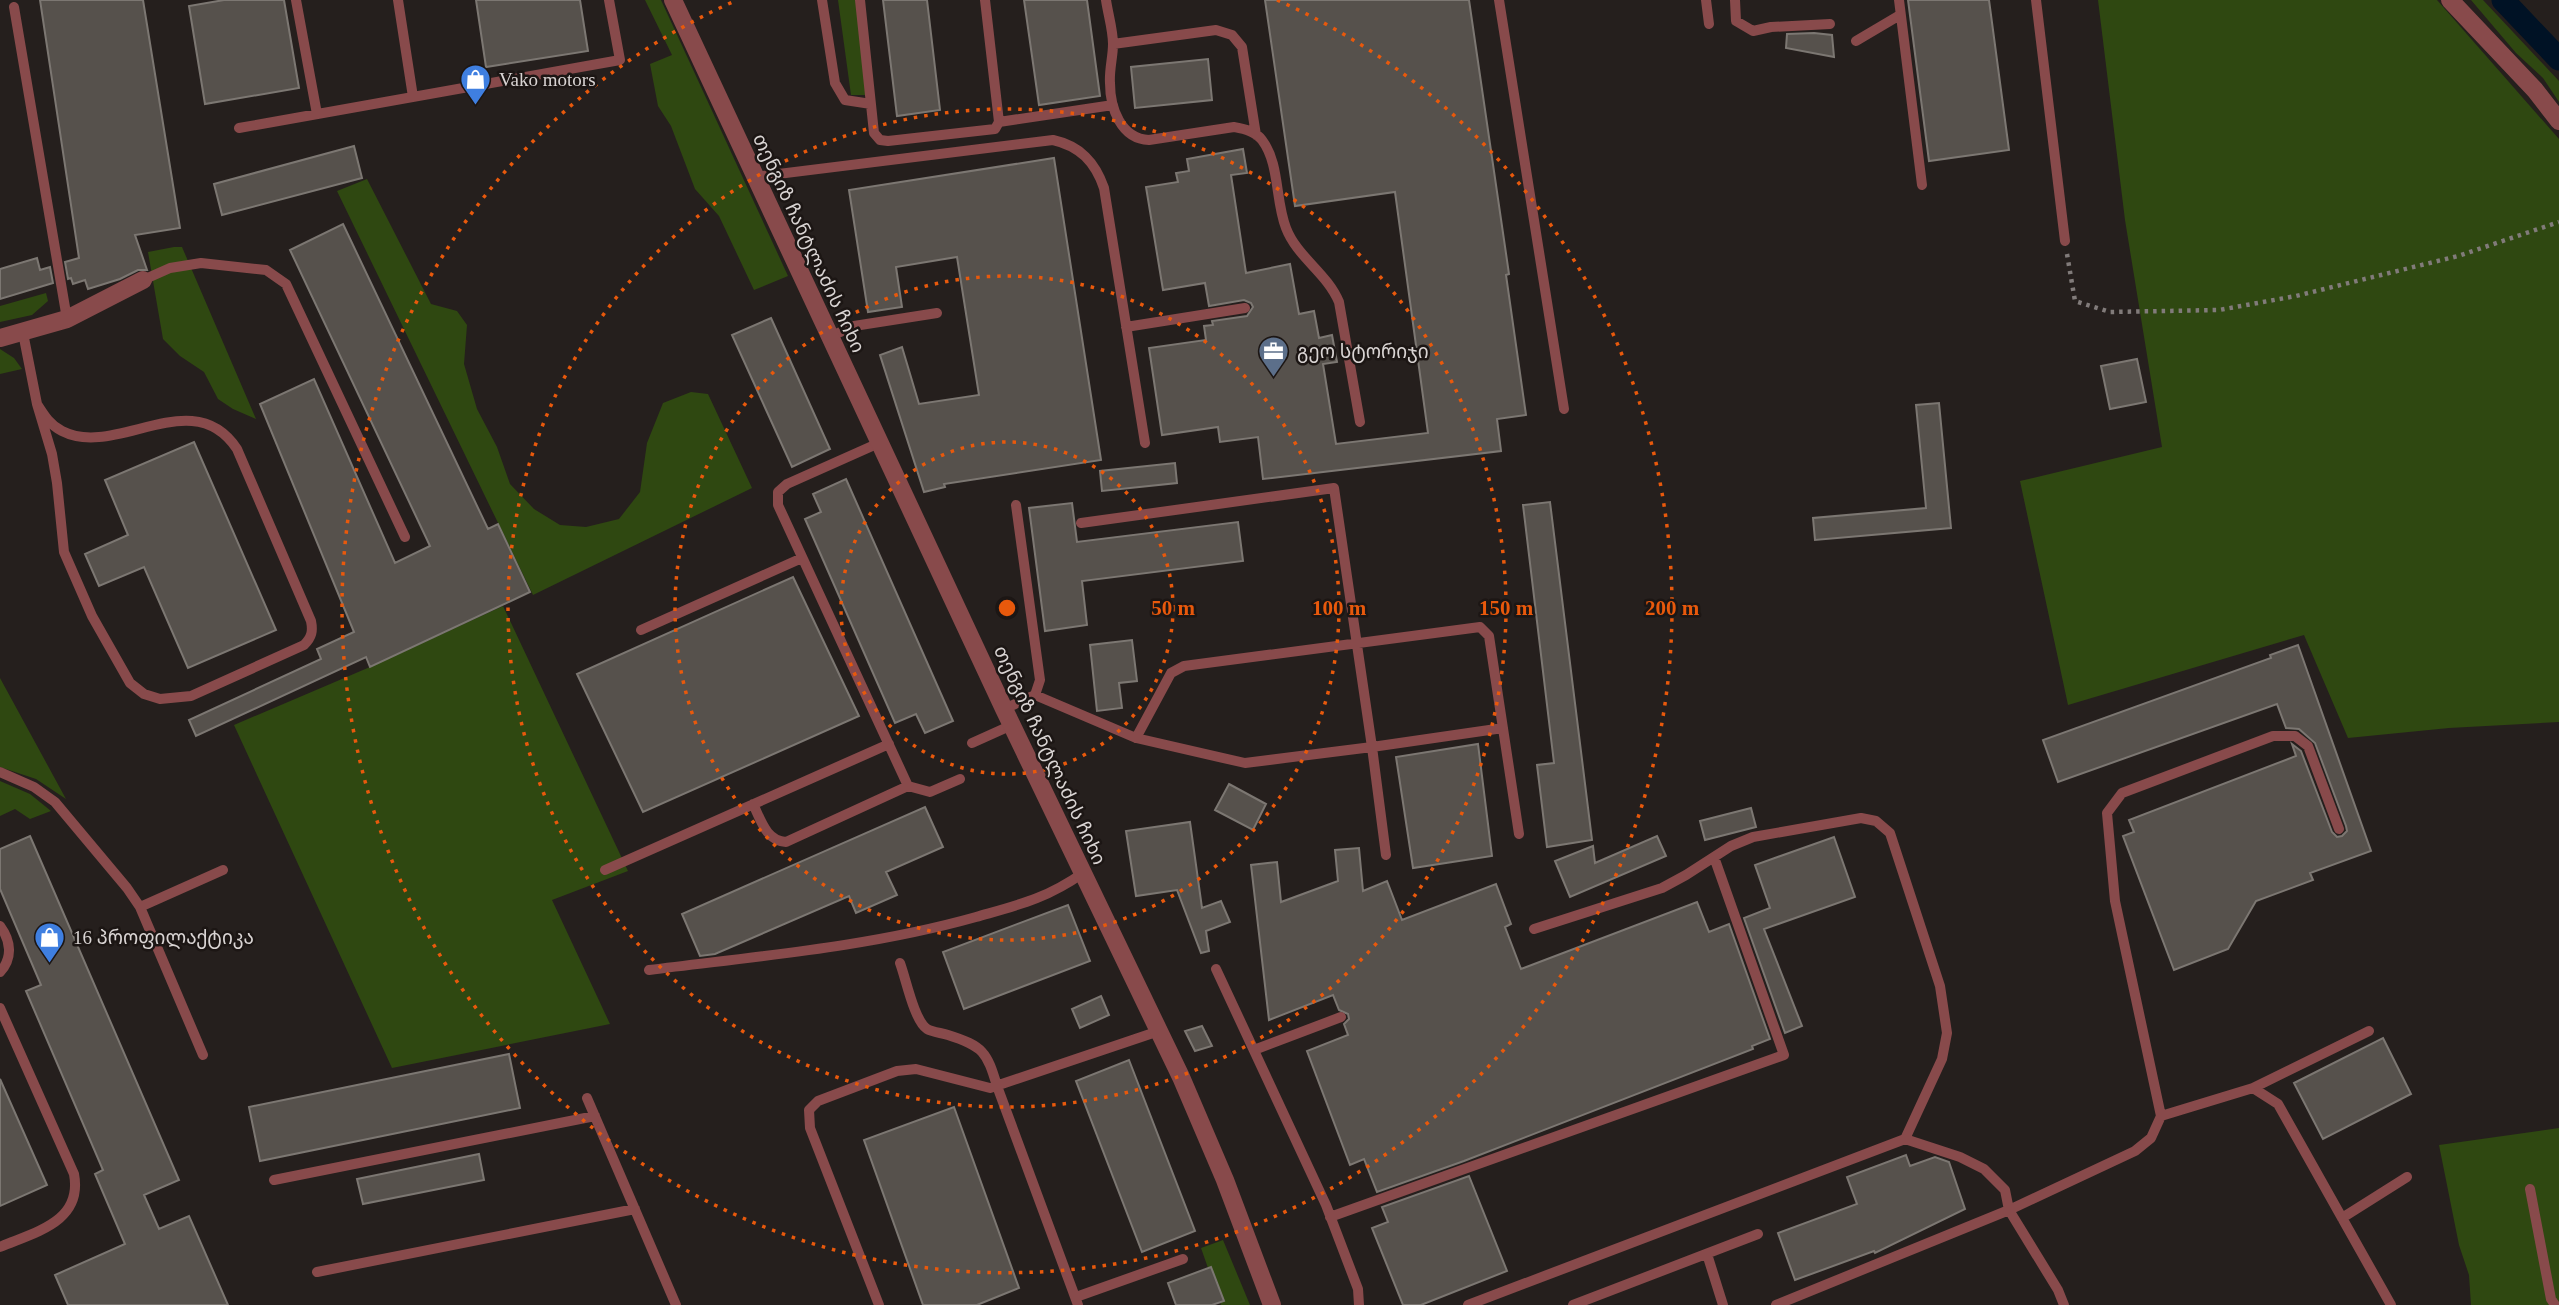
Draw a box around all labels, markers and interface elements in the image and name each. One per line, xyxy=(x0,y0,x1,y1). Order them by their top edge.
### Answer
shop icon: Vako motors xyxy=(459,62,493,106)
place label: Vako motors xyxy=(499,69,596,90)
street label: თენგიზ ჩანტლაძის ჩიხი xyxy=(747,130,869,357)
office icon: გეო სტორიჯი xyxy=(1257,334,1291,378)
place label: გეო სტორიჯი xyxy=(1297,341,1429,363)
centre of rings xyxy=(995,596,1019,620)
text: 50 m xyxy=(1151,596,1195,620)
text: 100 m xyxy=(1312,596,1367,620)
text: 150 m xyxy=(1479,596,1534,620)
text: 200 m xyxy=(1645,596,1700,620)
street label: თენგიზ ჩანტლაძის ჩიხი xyxy=(988,642,1110,869)
shop icon: 16 პროფილაქტიკა xyxy=(33,920,67,964)
place label: 16 პროფილაქტიკა xyxy=(73,927,254,950)

